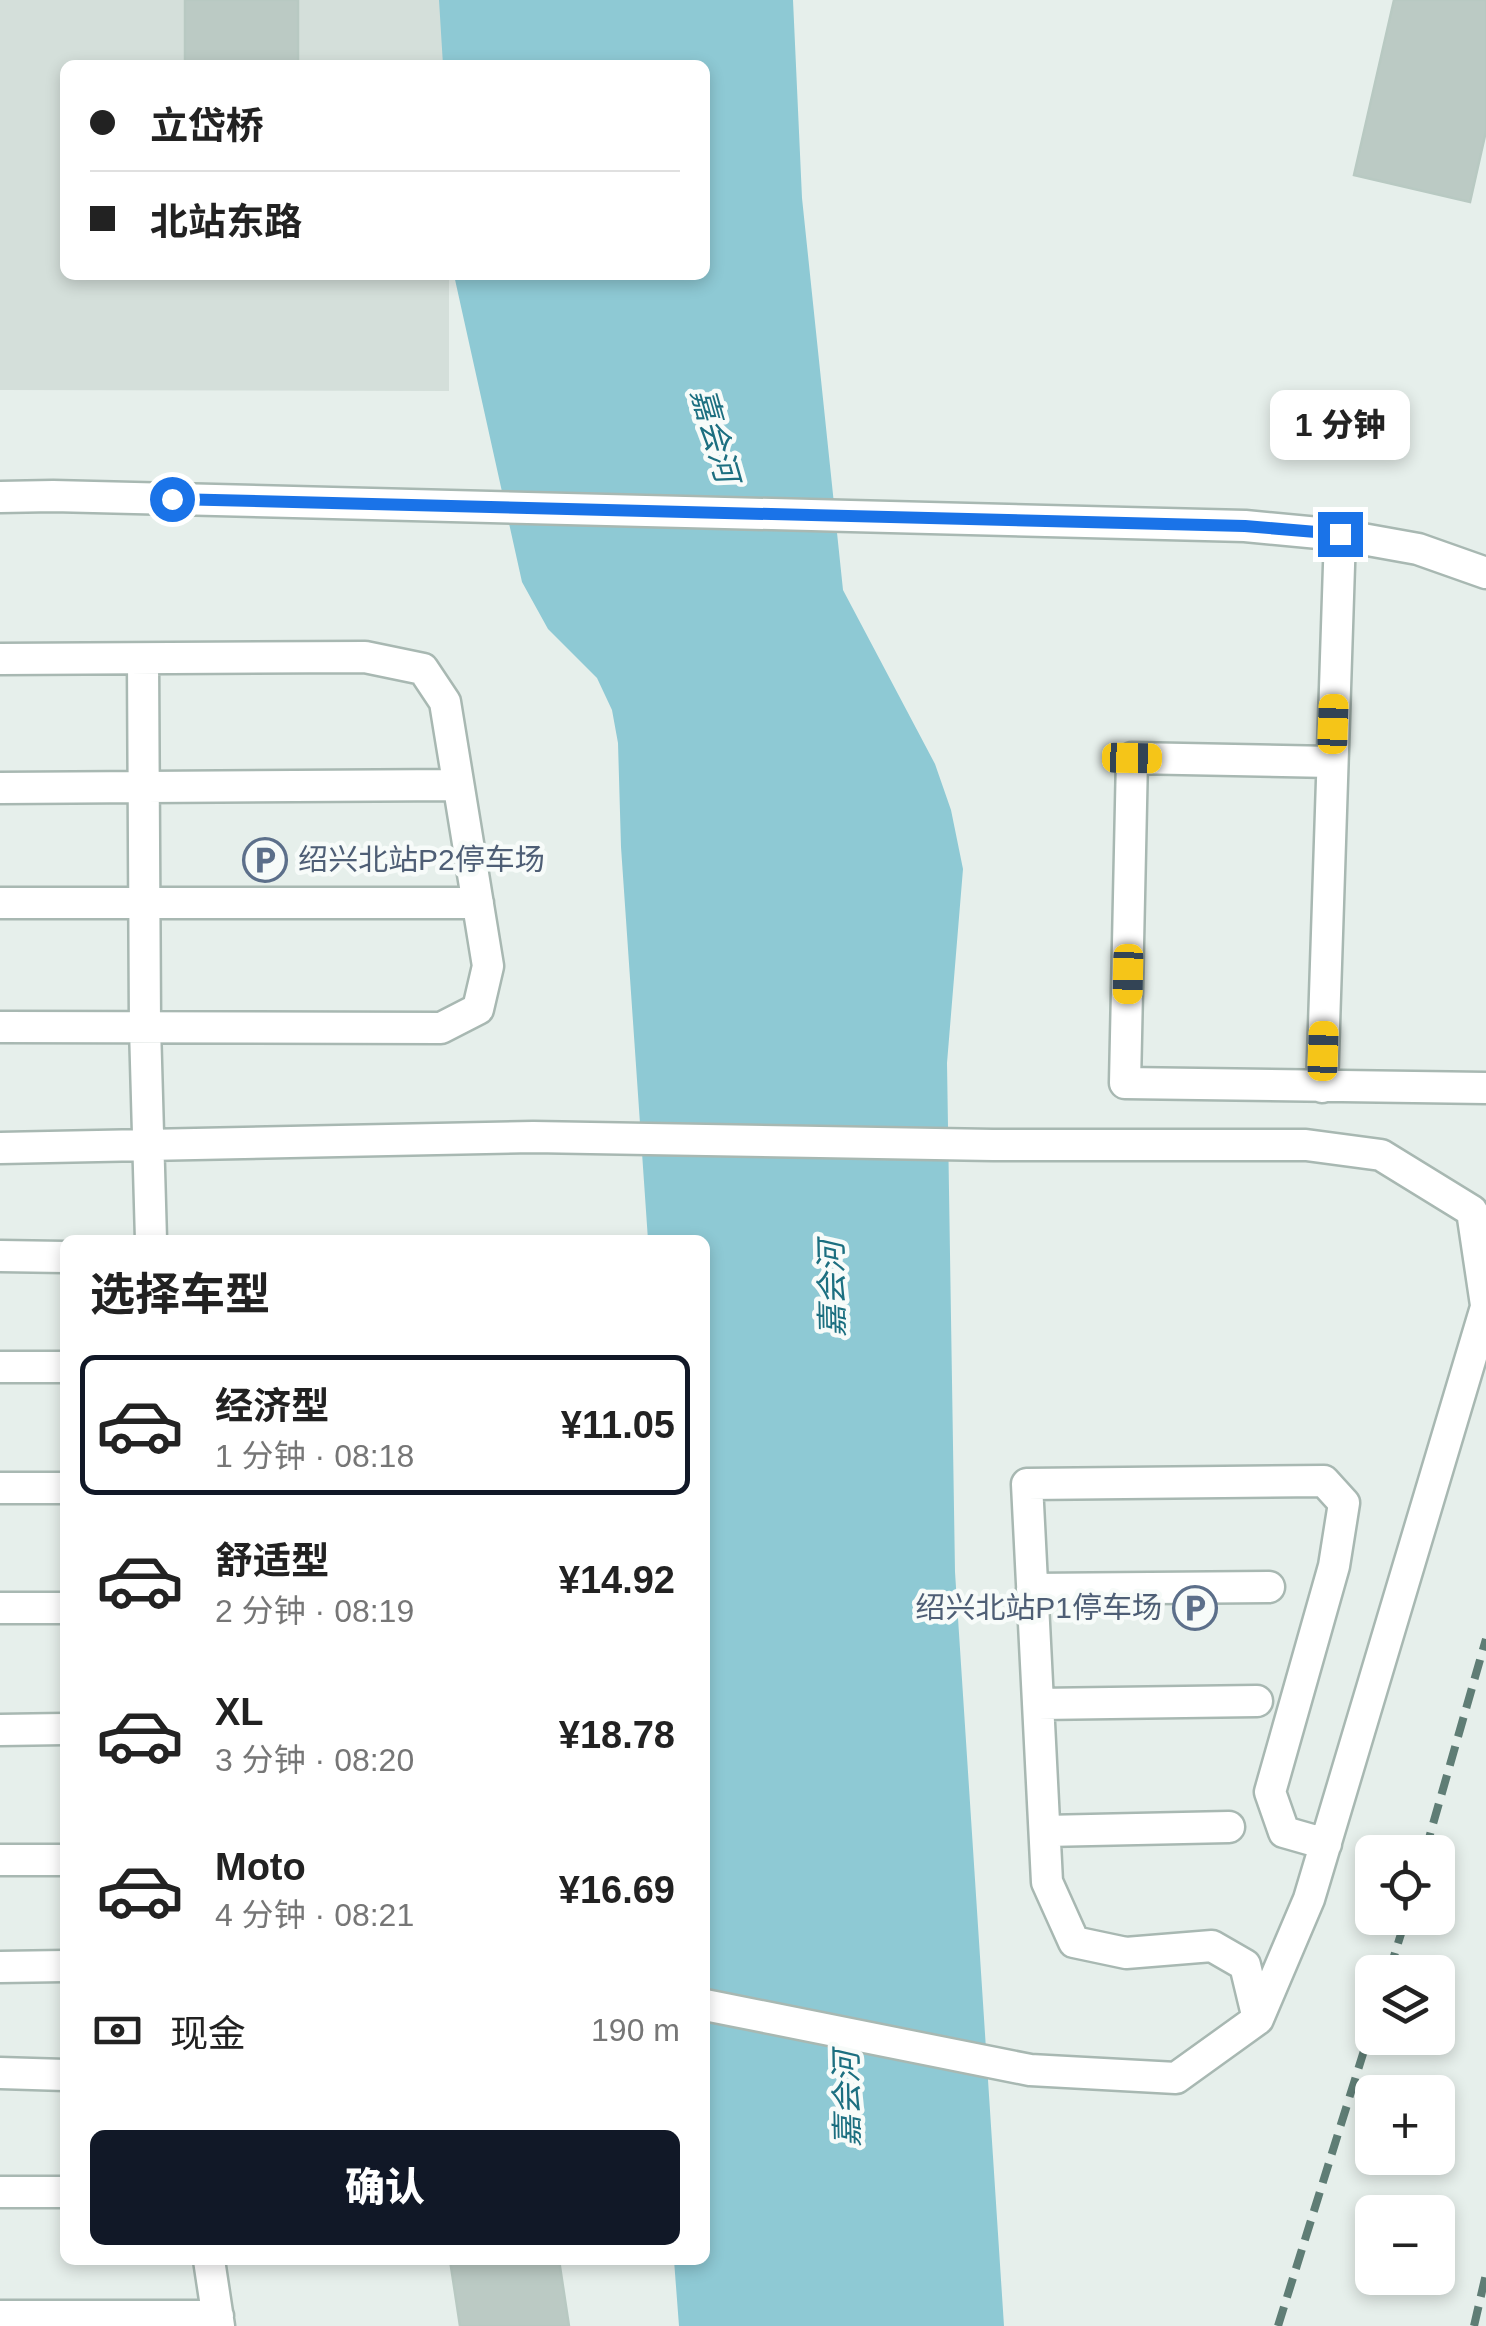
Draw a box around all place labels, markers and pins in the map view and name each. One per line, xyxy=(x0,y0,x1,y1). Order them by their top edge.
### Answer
parking icon: 绍兴北站P2停车场 xyxy=(242,837,288,883)
place label: 绍兴北站P2停车场 xyxy=(298,843,545,876)
parking icon: 绍兴北站P1停车场 xyxy=(1172,1585,1218,1631)
place label: 绍兴北站P1停车场 xyxy=(915,1591,1162,1624)

